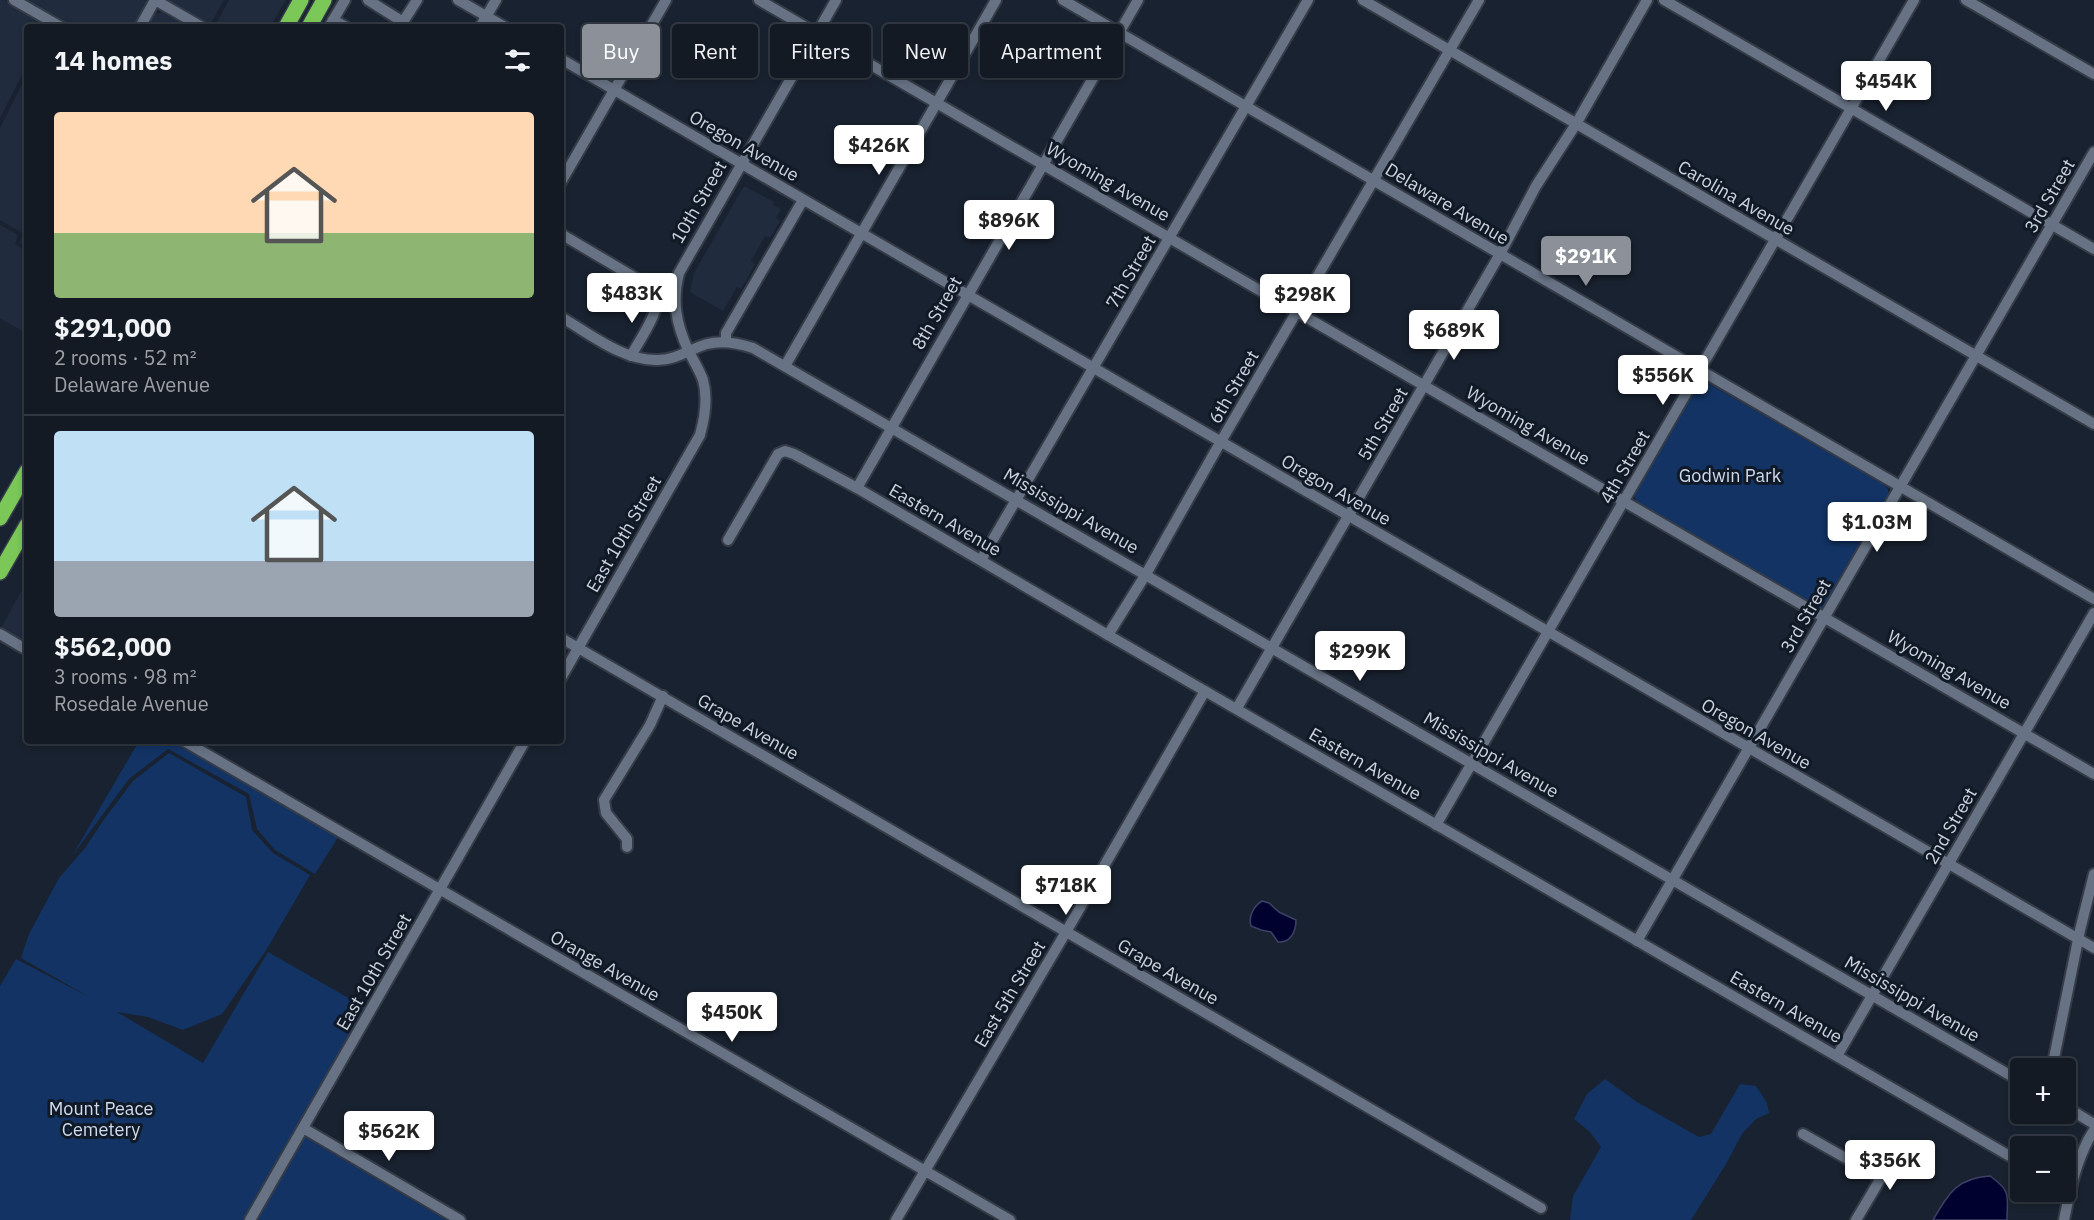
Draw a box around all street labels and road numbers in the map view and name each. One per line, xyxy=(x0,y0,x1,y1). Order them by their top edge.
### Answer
street label: Oregon Avenue xyxy=(685,105,803,186)
street label: Wyoming Avenue xyxy=(1042,137,1174,226)
street label: Carolina Avenue xyxy=(1674,155,1799,240)
street label: 3rd Street xyxy=(2019,155,2080,237)
street label: 10th Street xyxy=(666,156,731,247)
street label: Delaware Avenue xyxy=(1381,158,1513,250)
street label: 7th Street xyxy=(1100,231,1161,313)
street label: 8th Street xyxy=(906,272,967,354)
street label: 6th Street xyxy=(1203,346,1264,428)
street label: Wyoming Avenue xyxy=(1462,381,1594,470)
street label: 5th Street xyxy=(1352,383,1413,465)
street label: 4th Street xyxy=(1594,426,1655,508)
street label: Oregon Avenue xyxy=(1277,449,1395,530)
street label: Mississippi Avenue xyxy=(999,462,1143,559)
street label: East 10th Street xyxy=(581,471,666,596)
street label: Eastern Avenue xyxy=(885,478,1006,561)
street label: 3rd Street xyxy=(1775,575,1836,657)
street label: Wyoming Avenue xyxy=(1883,625,2015,714)
street label: Grape Avenue xyxy=(693,688,803,765)
street label: Oregon Avenue xyxy=(1697,693,1815,774)
street label: Mississippi Avenue xyxy=(1419,706,1563,803)
street label: Eastern Avenue xyxy=(1305,722,1426,805)
street label: 2nd Street xyxy=(1919,783,1982,868)
street label: East 10th Street xyxy=(331,909,416,1034)
street label: Orange Avenue xyxy=(546,925,664,1006)
street label: Grape Avenue xyxy=(1113,933,1223,1010)
street label: East 5th Street xyxy=(969,936,1050,1051)
street label: Mississippi Avenue xyxy=(1840,950,1984,1047)
street label: Eastern Avenue xyxy=(1726,965,1847,1048)

